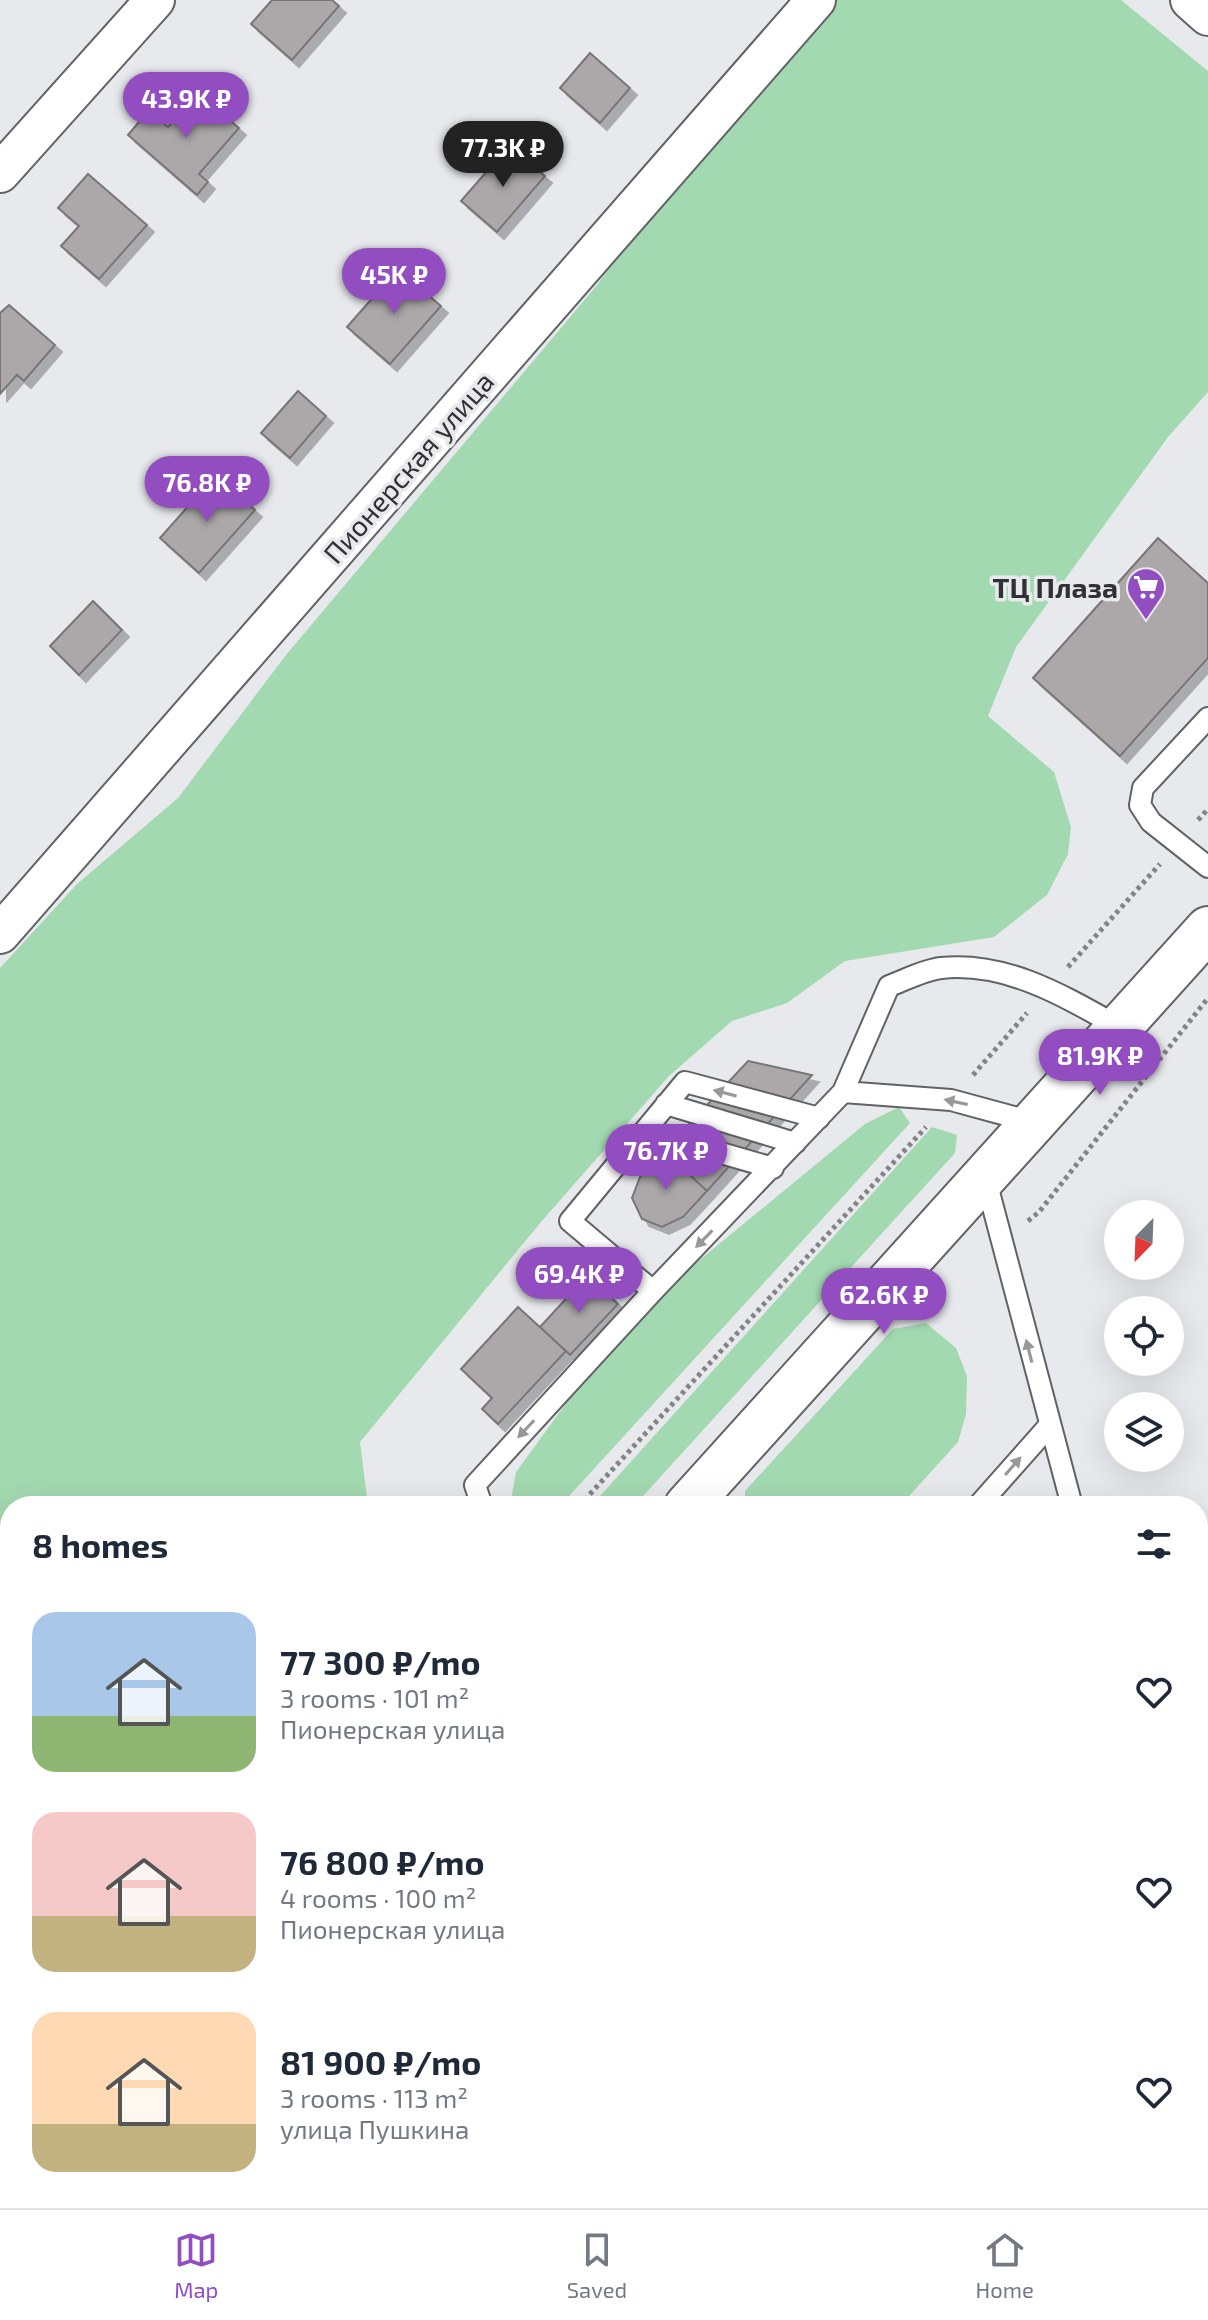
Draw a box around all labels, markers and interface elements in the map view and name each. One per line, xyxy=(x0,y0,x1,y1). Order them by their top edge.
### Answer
pin: 43.9K ₽ xyxy=(112,72,260,140)
text: 43.9K ₽ xyxy=(141,82,231,113)
pin: 77.3K ₽ xyxy=(429,121,577,189)
text: 77.3K ₽ xyxy=(461,131,545,162)
pin: 45K ₽ xyxy=(338,248,450,316)
text: 45K ₽ xyxy=(360,258,428,289)
street label: Пионерская улица xyxy=(316,364,500,570)
pin: 76.8K ₽ xyxy=(133,456,281,524)
text: 76.8K ₽ xyxy=(163,466,251,497)
supermarket icon: ТЦ Плаза xyxy=(1125,566,1167,621)
place label: ТЦ Плаза xyxy=(993,570,1118,604)
pin: 81.9K ₽ xyxy=(1026,1029,1174,1097)
text: 81.9K ₽ xyxy=(1057,1039,1143,1070)
one-way arrow xyxy=(712,1086,737,1098)
one-way arrow xyxy=(944,1095,969,1108)
pin: 76.7K ₽ xyxy=(592,1124,740,1192)
text: 76.7K ₽ xyxy=(623,1134,709,1165)
north arrow xyxy=(1104,1200,1184,1280)
map controls xyxy=(1104,1200,1184,1472)
one-way arrow xyxy=(695,1229,713,1248)
pin: 69.4K ₽ xyxy=(505,1247,653,1315)
text: 69.4K ₽ xyxy=(534,1257,624,1288)
pin: 62.6K ₽ xyxy=(810,1268,958,1336)
text: 62.6K ₽ xyxy=(839,1278,929,1309)
button: locate xyxy=(1104,1296,1184,1376)
one-way arrow xyxy=(1022,1338,1035,1363)
button: layers xyxy=(1104,1392,1184,1472)
one-way arrow xyxy=(518,1419,536,1438)
one-way arrow xyxy=(1004,1457,1021,1477)
icon: filters xyxy=(1132,1522,1176,1566)
text: 8 homes xyxy=(32,1524,168,1565)
text: 77 300 ₽/mo xyxy=(280,1641,481,1682)
icon: home xyxy=(96,1644,192,1740)
icon: heart xyxy=(1132,1670,1176,1714)
text: 3 rooms · 101 m² xyxy=(280,1682,469,1713)
text: Пионерская улица xyxy=(280,1713,505,1744)
text: 76 800 ₽/mo xyxy=(280,1841,485,1882)
icon: home xyxy=(96,1844,192,1940)
icon: heart xyxy=(1132,1870,1176,1914)
text: 4 rooms · 100 m² xyxy=(280,1882,476,1913)
text: Пионерская улица xyxy=(280,1913,505,1944)
text: 81 900 ₽/mo xyxy=(280,2041,481,2082)
icon: home xyxy=(96,2044,192,2140)
icon: heart xyxy=(1132,2070,1176,2114)
text: 3 rooms · 113 m² xyxy=(280,2082,468,2113)
text: улица Пушкина xyxy=(280,2113,469,2144)
tab: Map xyxy=(174,2228,218,2302)
tab: Saved xyxy=(567,2228,627,2302)
tab: Home xyxy=(975,2228,1034,2302)

